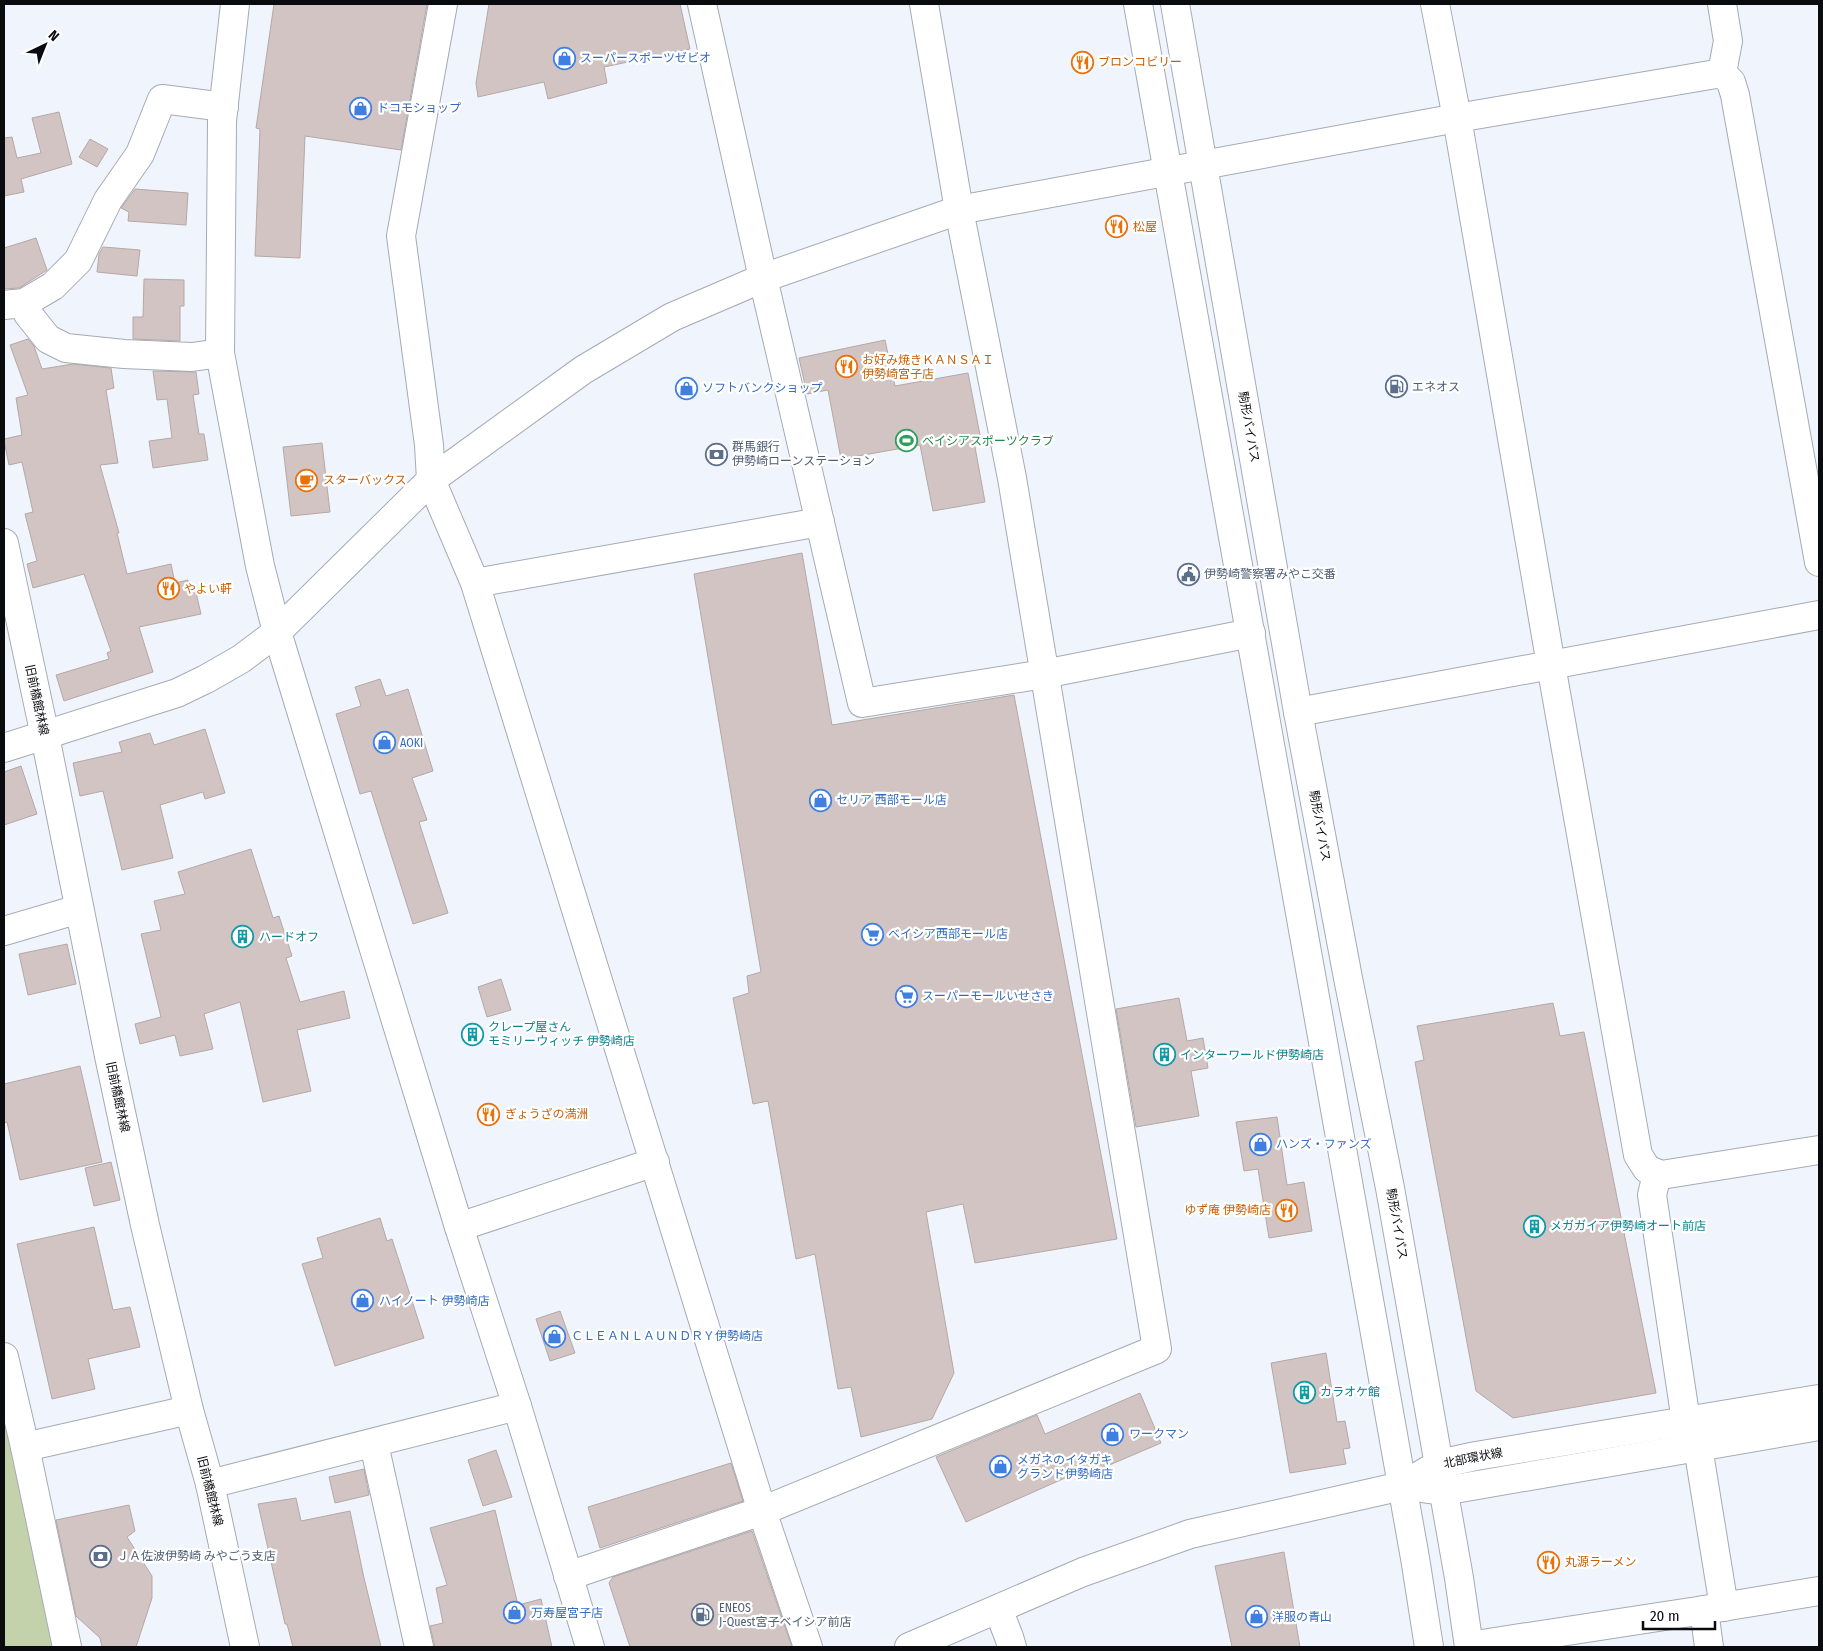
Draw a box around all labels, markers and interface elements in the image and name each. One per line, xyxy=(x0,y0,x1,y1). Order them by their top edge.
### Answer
north arrow xyxy=(20,20,70,70)
text: N xyxy=(45,27,62,45)
shop icon: スーパースポーツゼビオ xyxy=(552,46,576,70)
restaurant icon: ブロンコビリー xyxy=(1070,50,1094,74)
place label: スーパースポーツゼビオ xyxy=(580,51,711,65)
place label: ブロンコビリー xyxy=(1098,55,1182,69)
shop icon: ドコモショップ xyxy=(349,96,373,120)
place label: ドコモショップ xyxy=(377,101,461,115)
restaurant icon: 松屋 xyxy=(1105,215,1129,239)
place label: 松屋 xyxy=(1133,220,1157,234)
place label: お好み焼きＫＡＮＳＡＩ 伊勢崎宮子店 xyxy=(862,353,994,381)
restaurant icon: お好み焼きＫＡＮＳＡＩ 伊勢崎宮子店 xyxy=(834,355,858,379)
fuel station icon: エネオス xyxy=(1384,375,1408,399)
shop icon: ソフトバンクショップ xyxy=(674,376,698,400)
place label: エネオス xyxy=(1412,380,1460,394)
place label: ソフトバンクショップ xyxy=(702,381,823,395)
street label: 駒形バイパス xyxy=(1236,390,1262,464)
sports icon: ベイシアスポーツクラブ xyxy=(894,429,918,453)
place label: ベイシアスポーツクラブ xyxy=(922,434,1054,448)
place label: 群馬銀行 伊勢崎ローンステーション xyxy=(732,440,875,468)
bank icon: 群馬銀行 伊勢崎ローンステーション xyxy=(704,442,728,466)
cafe icon: スターバックス xyxy=(295,468,319,492)
place label: スターバックス xyxy=(323,473,407,487)
public building icon: 伊勢崎警察署みやこ交番 xyxy=(1176,562,1200,586)
place label: 伊勢崎警察署みやこ交番 xyxy=(1204,567,1336,581)
restaurant icon: やよい軒 xyxy=(156,577,180,601)
place label: やよい軒 xyxy=(184,582,232,596)
street label: 旧前橋館林線 xyxy=(23,663,51,737)
shop icon: AOKI xyxy=(372,731,396,755)
place label: AOKI xyxy=(400,736,423,750)
shop icon: セリア 西部モール店 xyxy=(808,788,832,812)
street label: 駒形バイパス xyxy=(1307,789,1333,863)
place label: セリア 西部モール店 xyxy=(836,793,947,807)
supermarket icon: ベイシア西部モール店 xyxy=(860,922,884,946)
building icon: ハードオフ xyxy=(231,925,255,949)
place label: ベイシア西部モール店 xyxy=(888,927,1008,941)
place label: ハードオフ xyxy=(259,930,319,944)
supermarket icon: スーパーモールいせさき xyxy=(894,984,918,1008)
place label: スーパーモールいせさき xyxy=(922,989,1054,1003)
place label: クレープ屋さん モミリーウィッチ 伊勢崎店 xyxy=(488,1020,635,1048)
building icon: クレープ屋さん モミリーウィッチ 伊勢崎店 xyxy=(460,1022,484,1046)
building icon: インターワールド伊勢崎店 xyxy=(1152,1043,1176,1067)
place label: インターワールド伊勢崎店 xyxy=(1180,1048,1324,1062)
street label: 旧前橋館林線 xyxy=(104,1060,132,1134)
restaurant icon: ぎょうざの満洲 xyxy=(477,1102,501,1126)
place label: ぎょうざの満洲 xyxy=(505,1107,588,1121)
shop icon: ハンズ・ファンズ xyxy=(1248,1132,1272,1156)
place label: ハンズ・ファンズ xyxy=(1276,1137,1372,1151)
street label: 駒形バイパス xyxy=(1384,1187,1410,1261)
restaurant icon: ゆず庵 伊勢崎店 xyxy=(1275,1198,1299,1222)
place label: ゆず庵 伊勢崎店 xyxy=(1184,1203,1271,1217)
building icon: メガガイア伊勢崎オート前店 xyxy=(1522,1214,1546,1238)
place label: メガガイア伊勢崎オート前店 xyxy=(1550,1219,1706,1233)
shop icon: ハイノート 伊勢崎店 xyxy=(351,1289,375,1313)
place label: ハイノート 伊勢崎店 xyxy=(379,1294,490,1308)
shop icon: ＣＬＥＡＮＬＡＵＮＤＲＹ伊勢崎店 xyxy=(543,1324,567,1348)
place label: ＣＬＥＡＮＬＡＵＮＤＲＹ伊勢崎店 xyxy=(571,1329,763,1343)
building icon: カラオケ館 xyxy=(1292,1380,1316,1404)
place label: カラオケ館 xyxy=(1320,1385,1380,1399)
shop icon: ワークマン xyxy=(1101,1422,1125,1446)
place label: ワークマン xyxy=(1129,1427,1189,1441)
street label: 北部環状線 xyxy=(1442,1445,1504,1471)
place label: メガネのイタガキ グランド伊勢崎店 xyxy=(1017,1453,1113,1481)
street label: 旧前橋館林線 xyxy=(194,1454,226,1528)
shop icon: メガネのイタガキ グランド伊勢崎店 xyxy=(989,1455,1013,1479)
bank icon: ＪＡ佐波伊勢崎 みやごう支店 xyxy=(89,1544,113,1568)
place label: ＪＡ佐波伊勢崎 みやごう支店 xyxy=(117,1549,276,1563)
restaurant icon: 丸源ラーメン xyxy=(1537,1550,1561,1574)
place label: 丸源ラーメン xyxy=(1565,1555,1637,1569)
scale bar xyxy=(1643,1598,1716,1630)
shop icon: 万寿屋宮子店 xyxy=(503,1601,527,1625)
place label: ENEOS J-Quest宮子ベイシア前店 xyxy=(719,1601,852,1629)
fuel station icon: ENEOS J-Quest宮子ベイシア前店 xyxy=(691,1603,715,1627)
shop icon: 洋服の青山 xyxy=(1244,1605,1268,1629)
place label: 万寿屋宮子店 xyxy=(531,1606,603,1620)
text: 20 m xyxy=(1650,1607,1680,1625)
place label: 洋服の青山 xyxy=(1272,1610,1332,1624)

